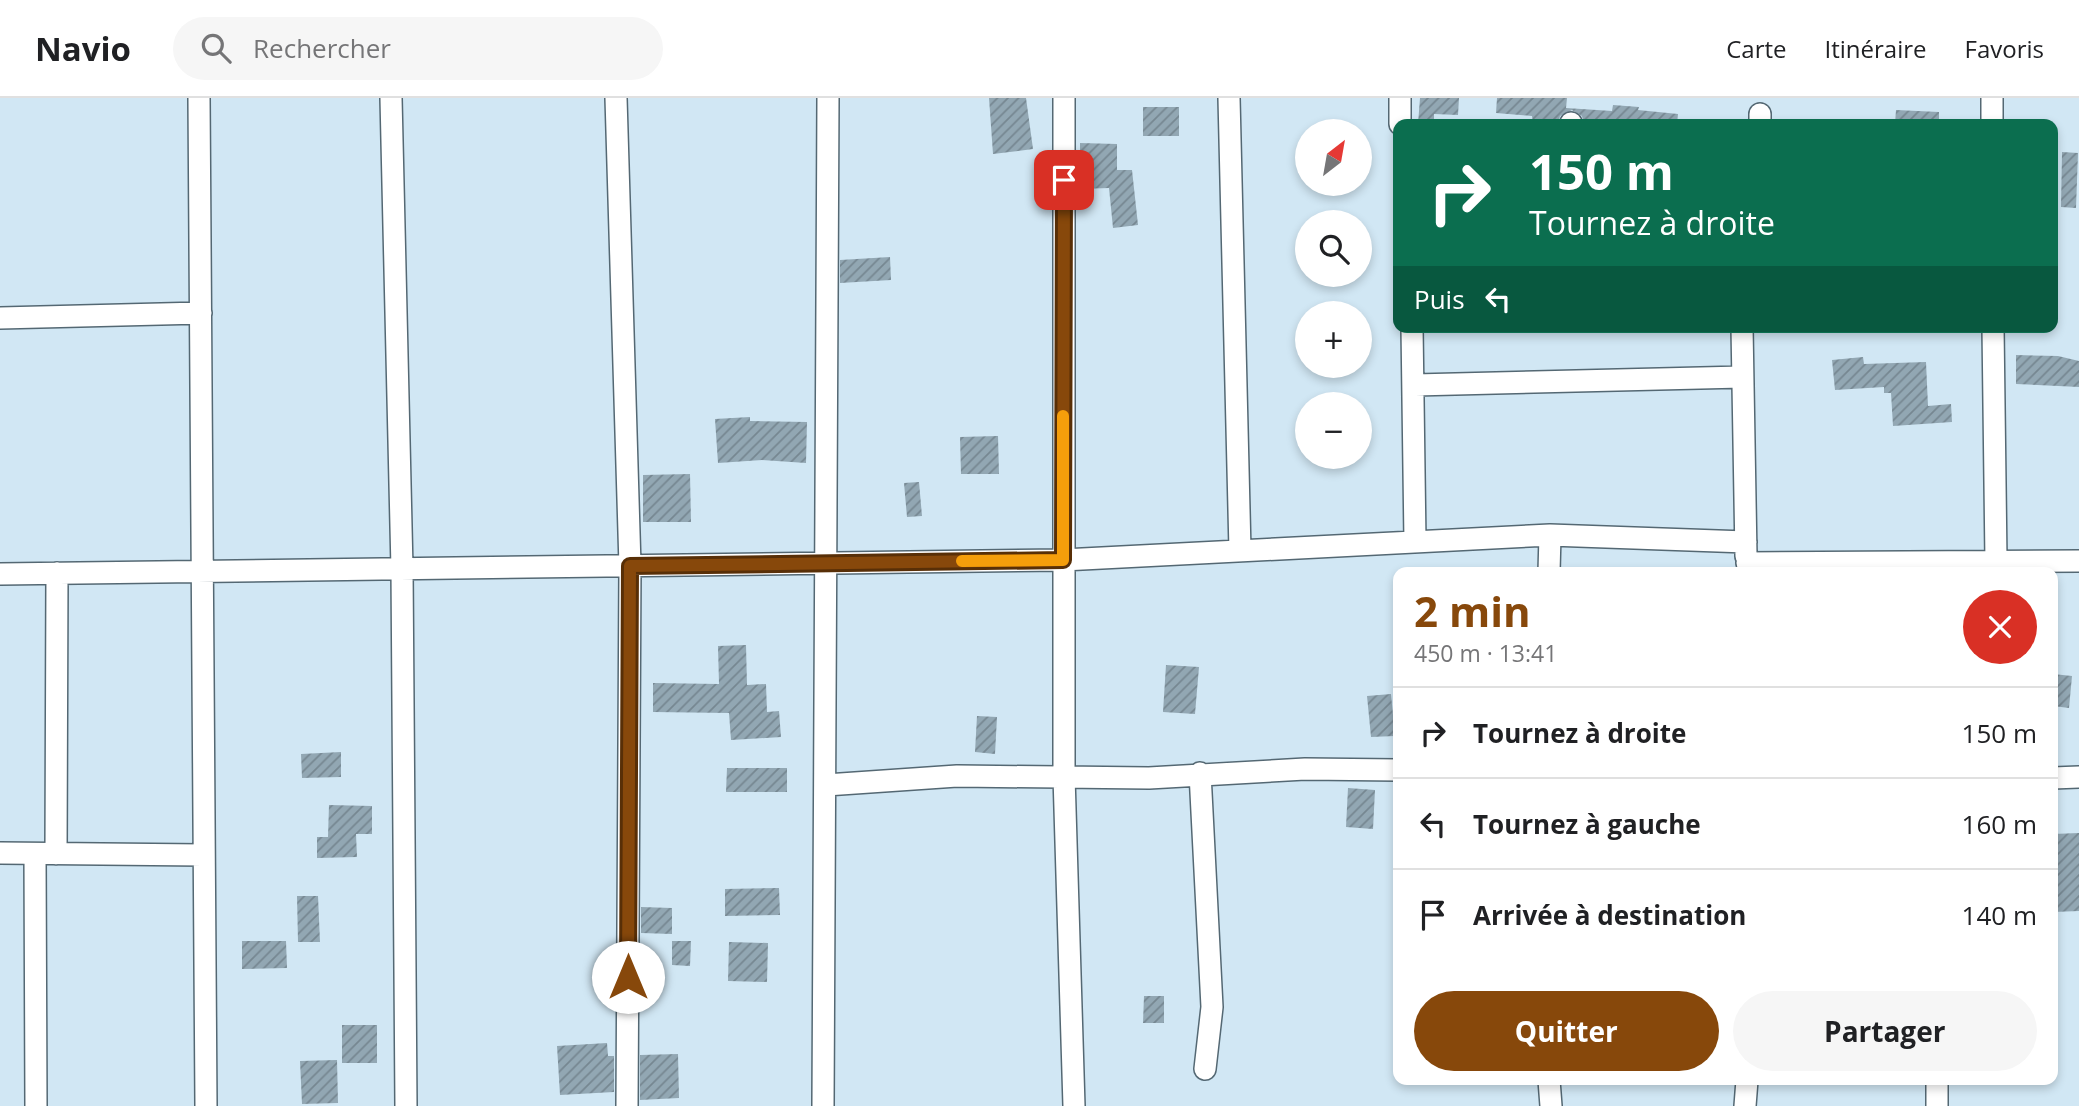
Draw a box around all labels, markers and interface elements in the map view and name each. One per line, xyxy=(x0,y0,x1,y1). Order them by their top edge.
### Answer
search box xyxy=(173,17,663,80)
text: Navio xyxy=(35,26,131,71)
icon: search xyxy=(197,29,235,67)
text: Rechercher xyxy=(253,30,391,66)
text: Carte xyxy=(1726,32,1787,65)
text: Itinéraire xyxy=(1825,32,1927,65)
text: Favoris xyxy=(1965,32,2044,65)
north arrow xyxy=(1295,119,1372,196)
map controls xyxy=(1295,119,1372,469)
text: 150 m xyxy=(1529,138,1674,204)
icon: right xyxy=(1414,147,1505,238)
pin xyxy=(1034,150,1094,210)
icon: arrive xyxy=(1045,161,1083,199)
text: Tournez à droite xyxy=(1529,201,1775,244)
button: search xyxy=(1295,210,1372,287)
icon: left xyxy=(1479,280,1517,318)
text: Puis xyxy=(1414,281,1465,317)
button: + xyxy=(1295,301,1372,378)
button: − xyxy=(1295,392,1372,469)
text: 2 min xyxy=(1414,582,1531,639)
button: close xyxy=(1963,590,2037,664)
text: 450 m · 13:41 xyxy=(1414,637,1557,669)
icon: right xyxy=(1414,714,1452,752)
text: Tournez à droite xyxy=(1473,715,1686,751)
text: 150 m xyxy=(1962,715,2037,751)
icon: left xyxy=(1414,805,1452,843)
text: Tournez à gauche xyxy=(1473,806,1701,842)
text: 160 m xyxy=(1962,806,2037,842)
icon: arrive xyxy=(1414,896,1452,934)
text: Arrivée à destination xyxy=(1473,897,1746,933)
text: 140 m xyxy=(1962,897,2037,933)
position arrow xyxy=(591,940,665,1014)
button: Quitter xyxy=(1414,991,1719,1071)
button: Partager xyxy=(1733,991,2037,1071)

